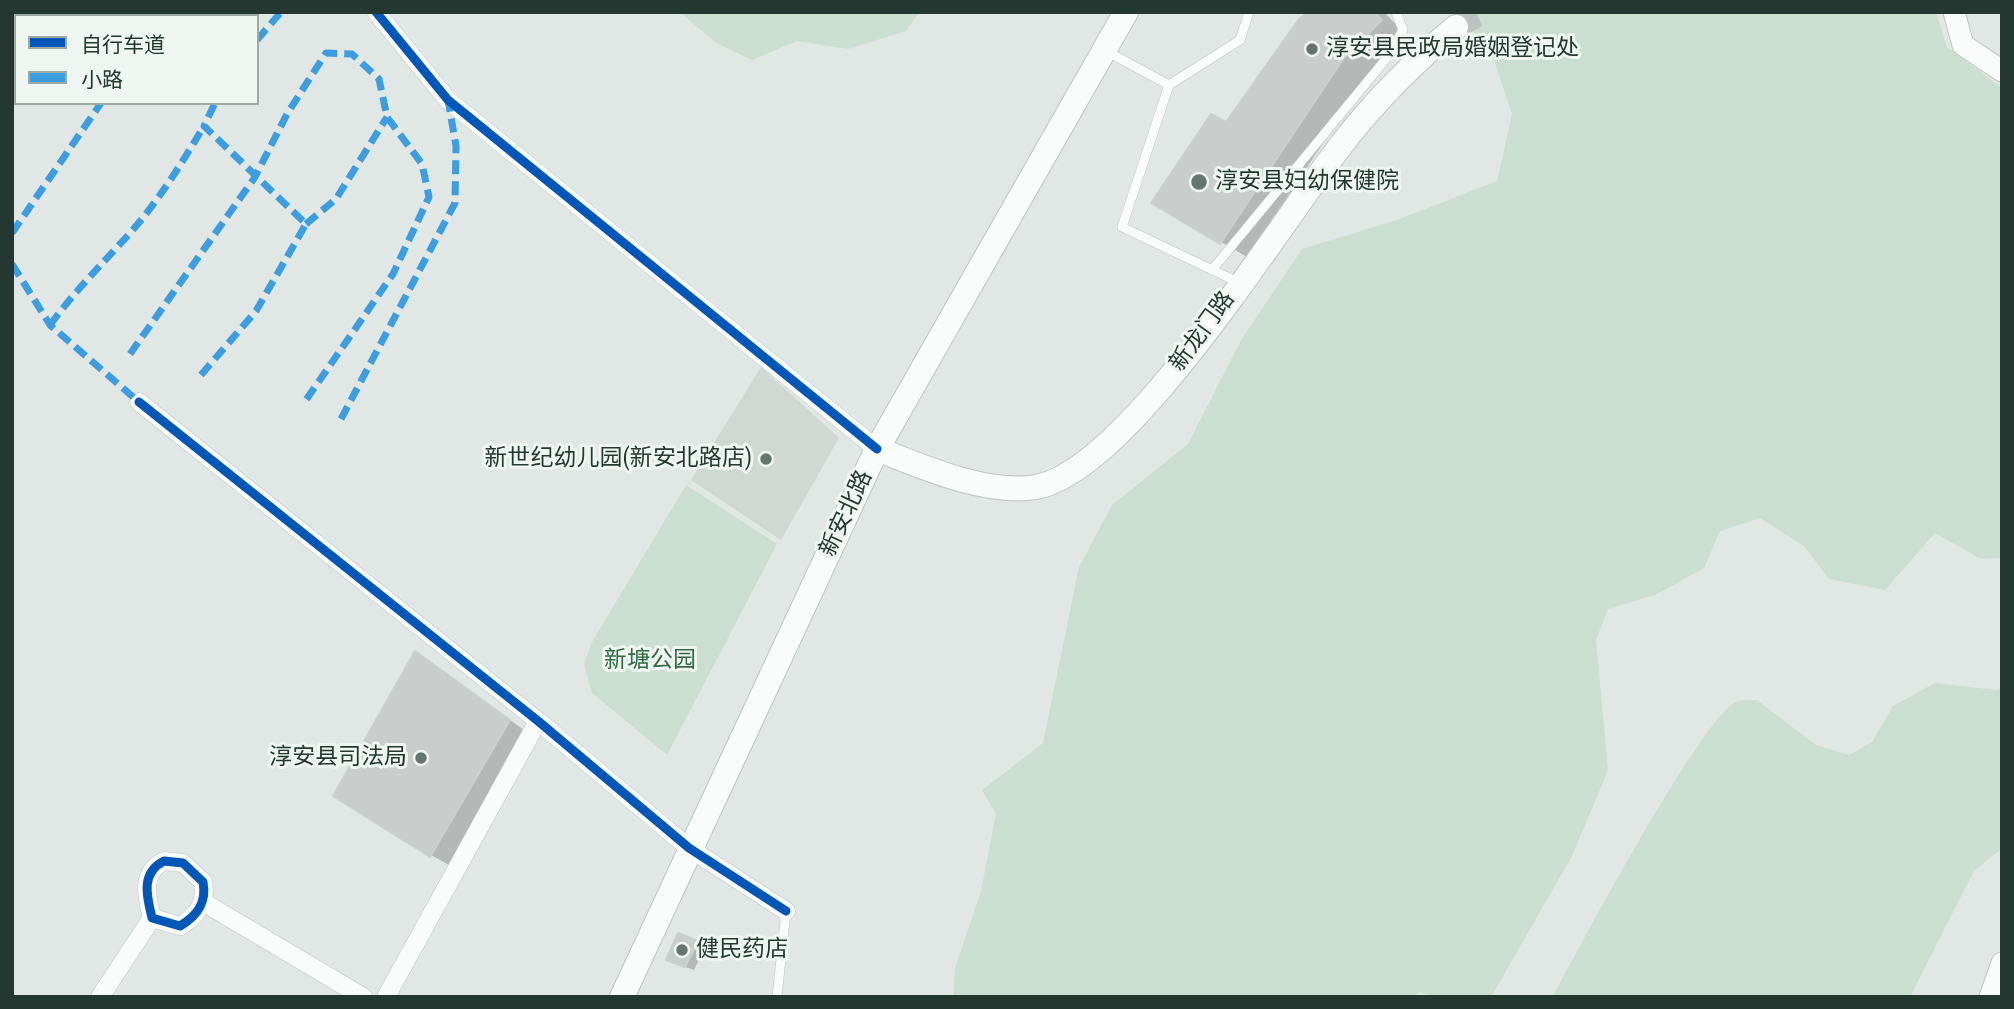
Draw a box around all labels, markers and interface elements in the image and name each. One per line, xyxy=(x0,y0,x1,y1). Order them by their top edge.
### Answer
legend xyxy=(14,14,259,105)
text: 自行车道 xyxy=(81,33,165,57)
place label: 淳安县民政局婚姻登记处 xyxy=(1326,35,1579,63)
marker: 淳安县民政局婚姻登记处 xyxy=(1304,41,1320,57)
text: 小路 xyxy=(81,68,123,92)
place label: 淳安县妇幼保健院 xyxy=(1215,168,1399,196)
marker: 淳安县妇幼保健院 xyxy=(1189,172,1209,192)
street label: 新龙门路 xyxy=(1165,287,1241,377)
place label: 新世纪幼儿园(新安北路店) xyxy=(484,445,752,473)
marker: 新世纪幼儿园(新安北路店) xyxy=(758,451,774,467)
street label: 新安北路 xyxy=(815,466,879,562)
park label: 新塘公园 xyxy=(604,647,696,675)
place label: 淳安县司法局 xyxy=(269,744,407,772)
marker: 淳安县司法局 xyxy=(413,750,429,766)
place label: 健民药店 xyxy=(696,936,788,964)
marker: 健民药店 xyxy=(674,942,690,958)

